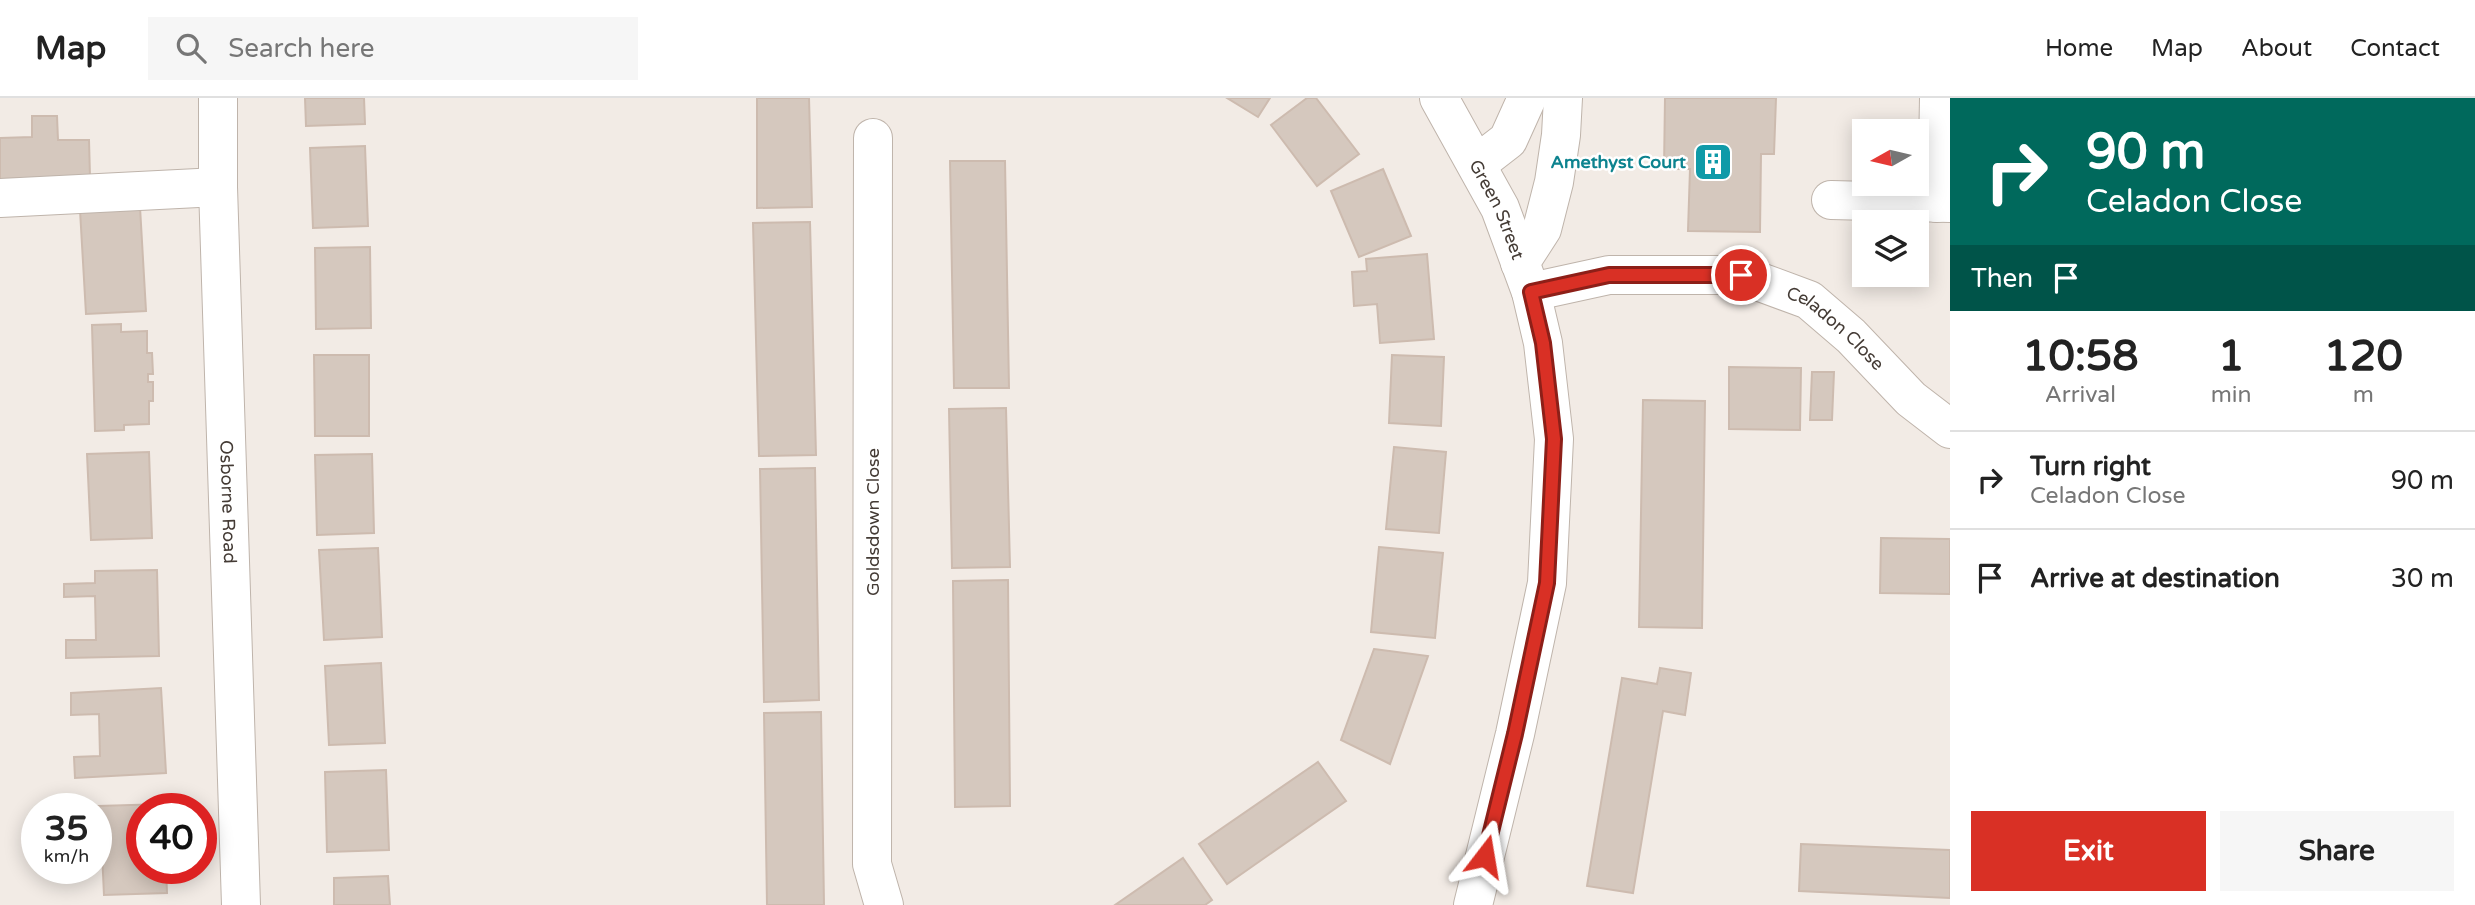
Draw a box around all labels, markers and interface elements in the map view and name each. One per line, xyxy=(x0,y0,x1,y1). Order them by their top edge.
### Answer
search box xyxy=(148,17,638,80)
text: Map xyxy=(35,29,106,68)
icon: search xyxy=(172,29,210,67)
text: Search here xyxy=(228,33,374,64)
text: Home xyxy=(2045,34,2113,63)
text: Map xyxy=(2151,34,2203,63)
text: About xyxy=(2241,34,2312,63)
text: Contact xyxy=(2350,34,2440,63)
north arrow xyxy=(1852,119,1928,196)
map controls xyxy=(1852,119,1929,287)
text: 90 m xyxy=(2086,123,2205,182)
icon: right xyxy=(1971,126,2062,217)
building icon: Amethyst Court xyxy=(1692,141,1734,183)
place label: Amethyst Court xyxy=(1551,151,1686,173)
street label: Green Street xyxy=(1464,156,1529,263)
text: Celadon Close xyxy=(2086,183,2302,221)
button: layers xyxy=(1852,210,1929,287)
pin xyxy=(1711,245,1771,305)
icon: arrive xyxy=(1722,256,1760,294)
icon: arrive xyxy=(2047,259,2085,297)
text: Then xyxy=(1971,263,2033,294)
street label: Celadon Close xyxy=(1783,282,1889,375)
text: 10:58 xyxy=(2022,331,2139,382)
text: 1 xyxy=(2218,331,2244,382)
text: 120 xyxy=(2324,331,2403,382)
text: Arrival xyxy=(2045,381,2116,409)
text: min xyxy=(2211,381,2252,409)
text: m xyxy=(2353,381,2374,409)
street label: Osborne Road xyxy=(215,440,241,564)
street label: Goldsdown Close xyxy=(862,448,884,596)
text: Turn right xyxy=(2030,451,2151,482)
icon: right xyxy=(1971,461,2009,499)
text: 90 m xyxy=(2391,465,2454,496)
text: Celadon Close xyxy=(2030,482,2186,510)
icon: arrive xyxy=(1971,559,2009,597)
text: Arrive at destination xyxy=(2030,563,2280,594)
text: 30 m xyxy=(2391,563,2454,594)
speed limit sign: 40 xyxy=(126,793,217,884)
text: 35 xyxy=(45,808,88,850)
button: Exit xyxy=(1971,811,2206,891)
button: Share xyxy=(2220,811,2454,891)
position arrow xyxy=(1448,819,1522,893)
text: km/h xyxy=(44,845,89,867)

